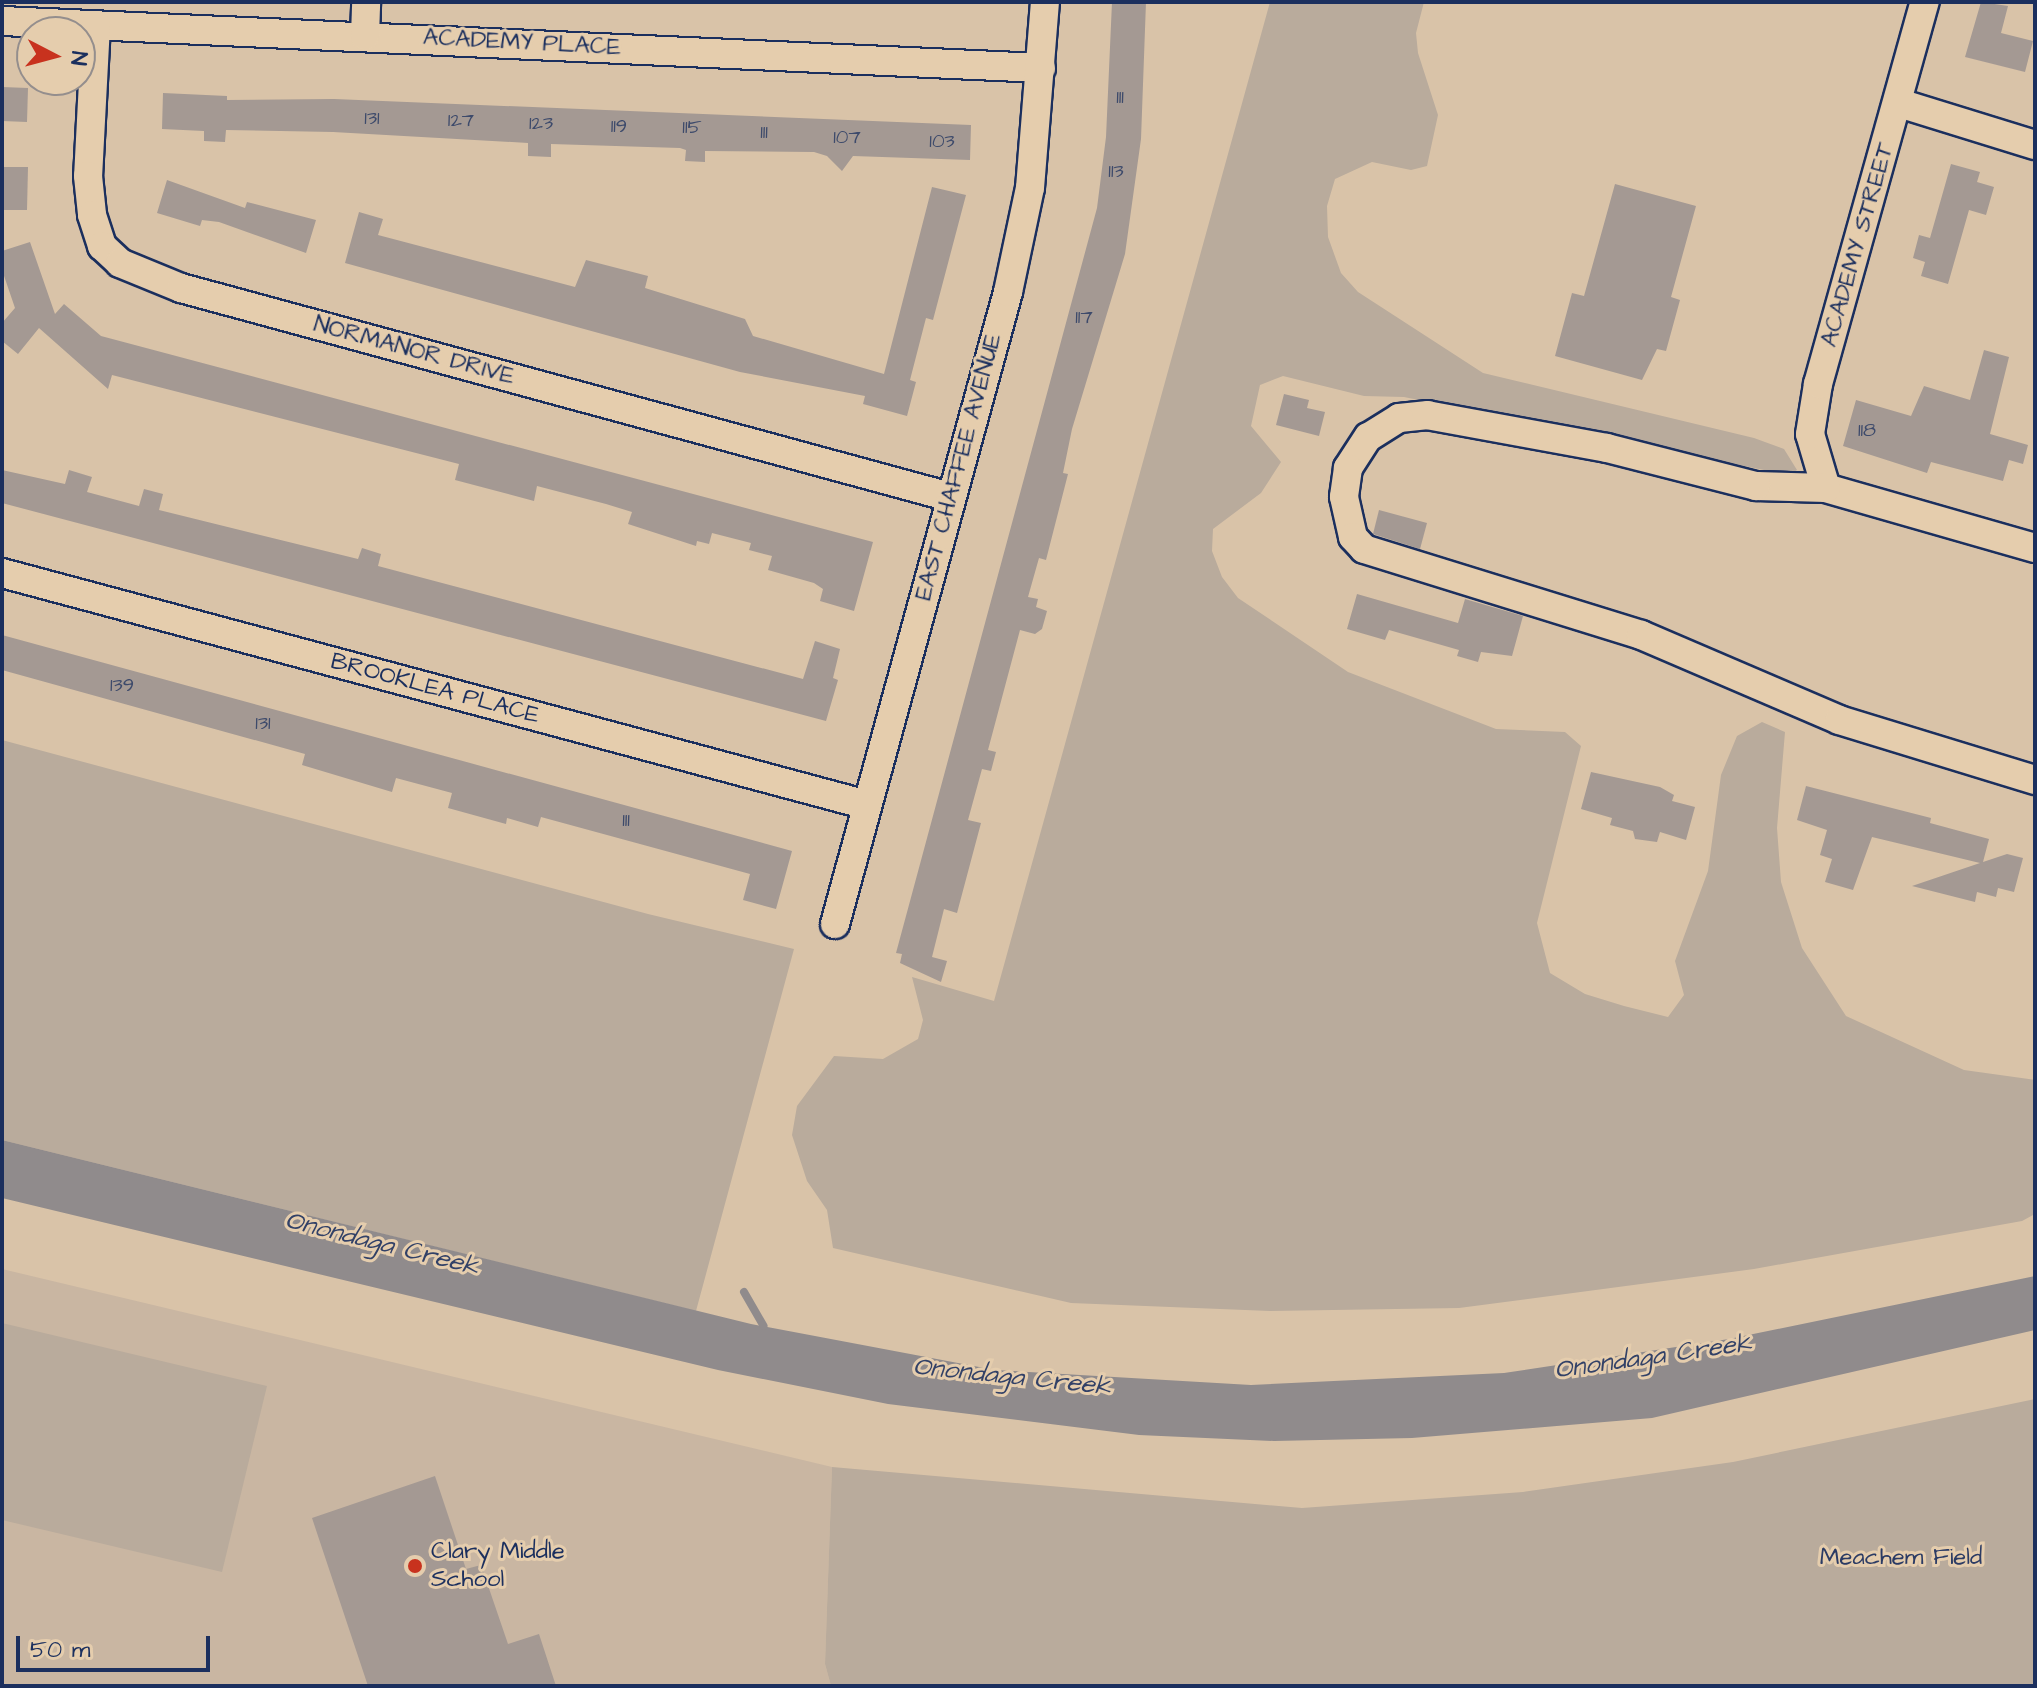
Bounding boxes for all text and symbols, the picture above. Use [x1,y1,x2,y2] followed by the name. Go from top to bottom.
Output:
[16,16,96,96] north arrow
[422,23,622,63] street label: ACADEMY PLACE
[62,50,95,67] text: N
[1116,85,1124,109] house number: 111
[364,106,380,130] house number: 131
[448,108,474,132] house number: 127
[529,111,553,135] house number: 123
[611,114,627,138] house number: 119
[682,115,702,139] house number: 115
[760,120,768,144] house number: 111
[833,125,861,149] house number: 107
[929,129,955,153] house number: 103
[1815,140,1901,350] street label: ACADEMY STREET
[1108,159,1124,183] house number: 113
[1075,305,1093,329] house number: 117
[310,310,518,392] street label: NORMANOR DRIVE
[909,330,1009,604] street label: EAST CHAFFEE AVENUE
[1858,418,1876,442] house number: 118
[327,647,543,731] street label: BROOKLEA PLACE
[110,673,134,697] house number: 139
[255,711,271,735] house number: 131
[622,808,630,832] house number: 111
[282,1205,482,1283] water label: Onondaga Creek
[1553,1328,1753,1386] water label: Onondaga Creek
[912,1351,1112,1403] water label: Onondaga Creek
[431,1538,565,1594] place label: Clary Middle School
[1820,1544,1982,1572] park label: Meachem Field
[406,1557,424,1575] marker: Clary Middle School
[20,1620,214,1670] scale bar
[30,1633,90,1667] text: 50 m

